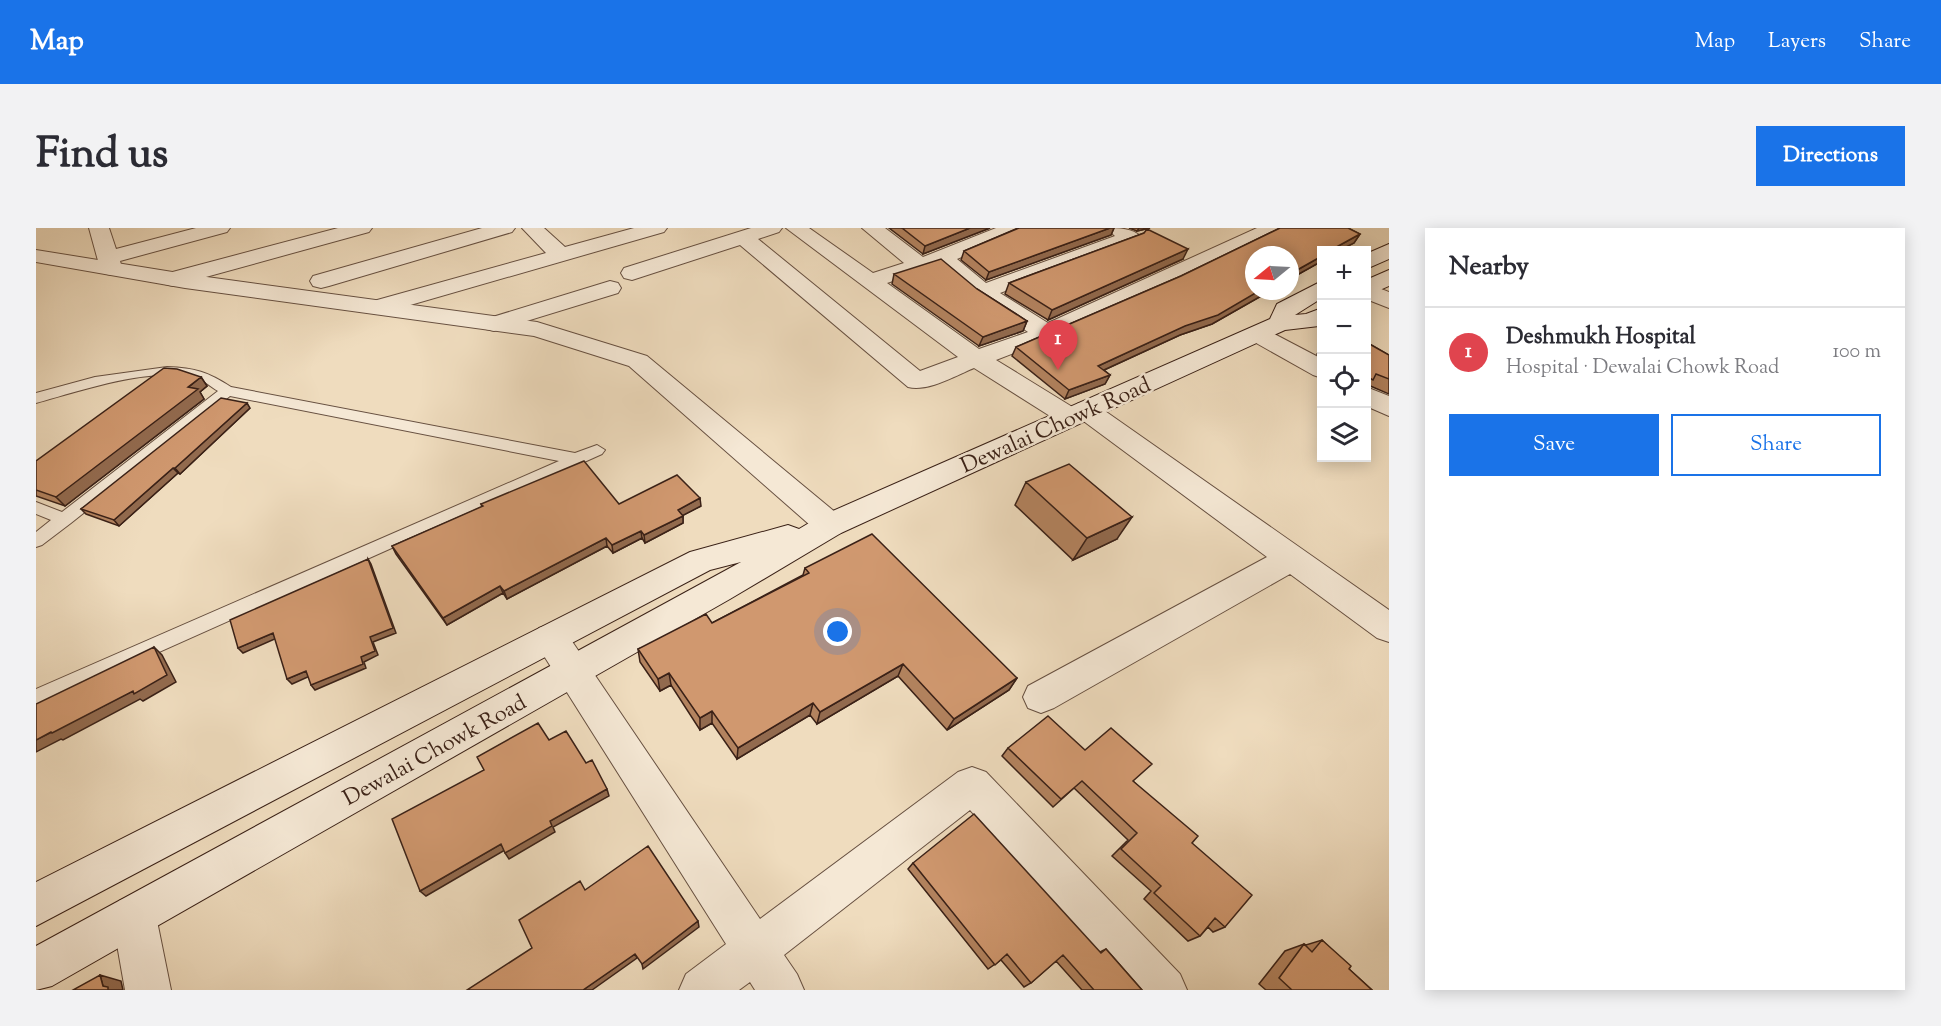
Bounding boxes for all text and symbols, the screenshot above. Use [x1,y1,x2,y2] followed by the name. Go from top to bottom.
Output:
[30,22,84,62] text: Map
[1695,27,1735,57] text: Map
[1768,27,1826,57] text: Layers
[1859,27,1911,57] text: Share
[36,126,168,186] text: Find us
[1756,126,1905,186] button: Directions
[1245,246,1299,300] north arrow
[1317,246,1371,462] map controls
[1317,246,1371,300] button: +
[1449,249,1529,286] text: Nearby
[1317,300,1371,354] button: −
[1038,320,1078,370] pin: 1
[1506,322,1696,354] text: Deshmukh Hospital
[1465,338,1472,367] text: 1
[1832,338,1881,367] text: 100 m
[1317,354,1371,408] button: locate
[1506,354,1779,383] text: Hospital · Dewalai Chowk Road
[956,370,1157,483] street label: Dewalai Chowk Road
[1317,408,1371,462] button: layers
[1449,414,1659,476] button: Save
[1671,414,1881,476] button: Share
[823,617,852,646] your location
[338,688,533,815] street label: Dewalai Chowk Road

